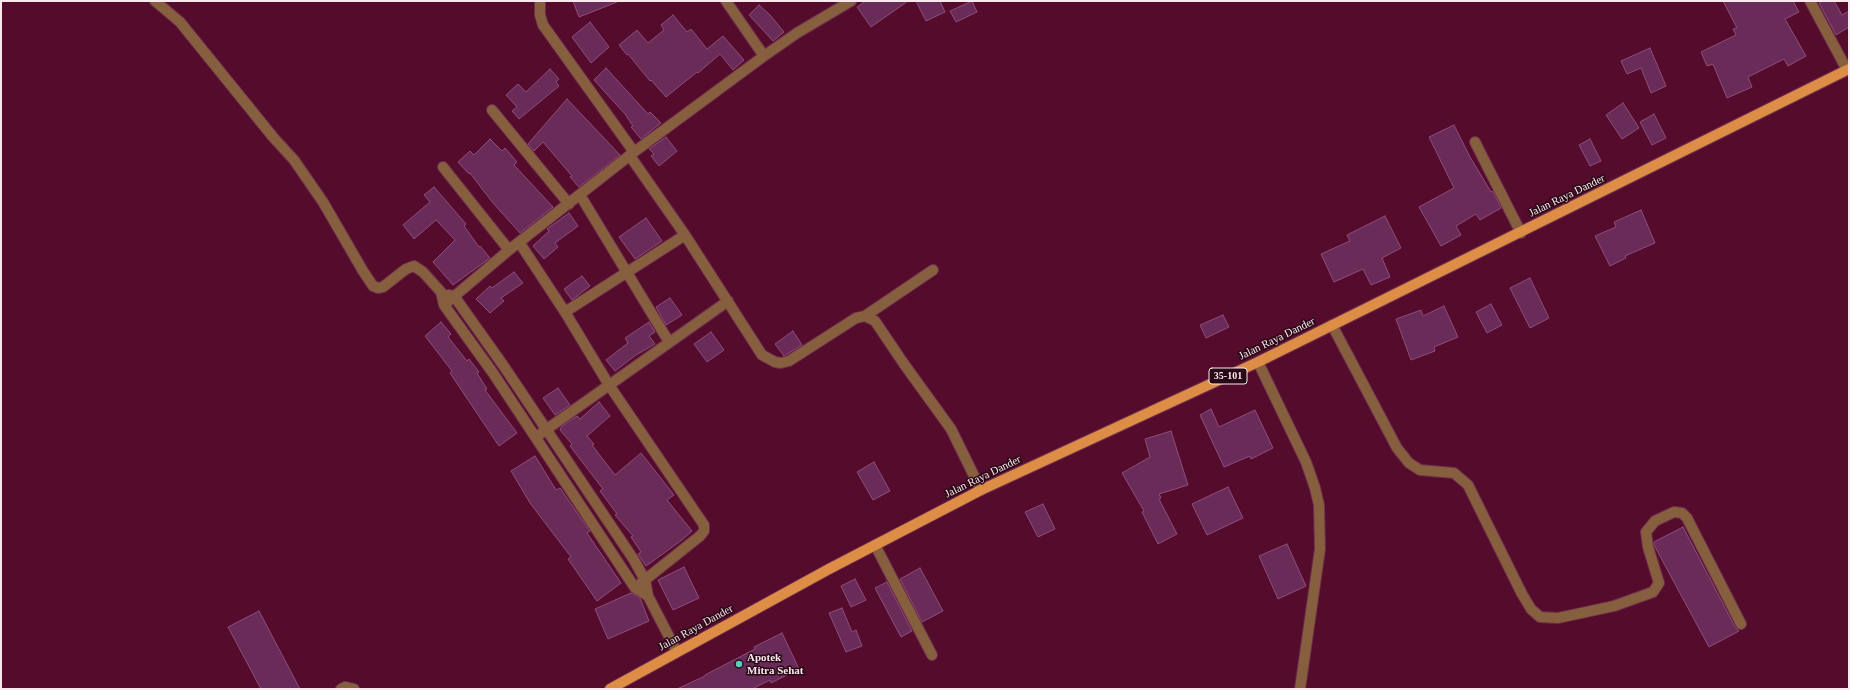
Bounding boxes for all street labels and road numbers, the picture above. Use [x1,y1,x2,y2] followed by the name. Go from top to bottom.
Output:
[1527,172,1607,220] street label: Jalan Raya Dander
[1237,315,1317,363] street label: Jalan Raya Dander
[1209,368,1247,384] road number: 35-101
[943,453,1023,501] street label: Jalan Raya Dander
[656,602,736,654] street label: Jalan Raya Dander

